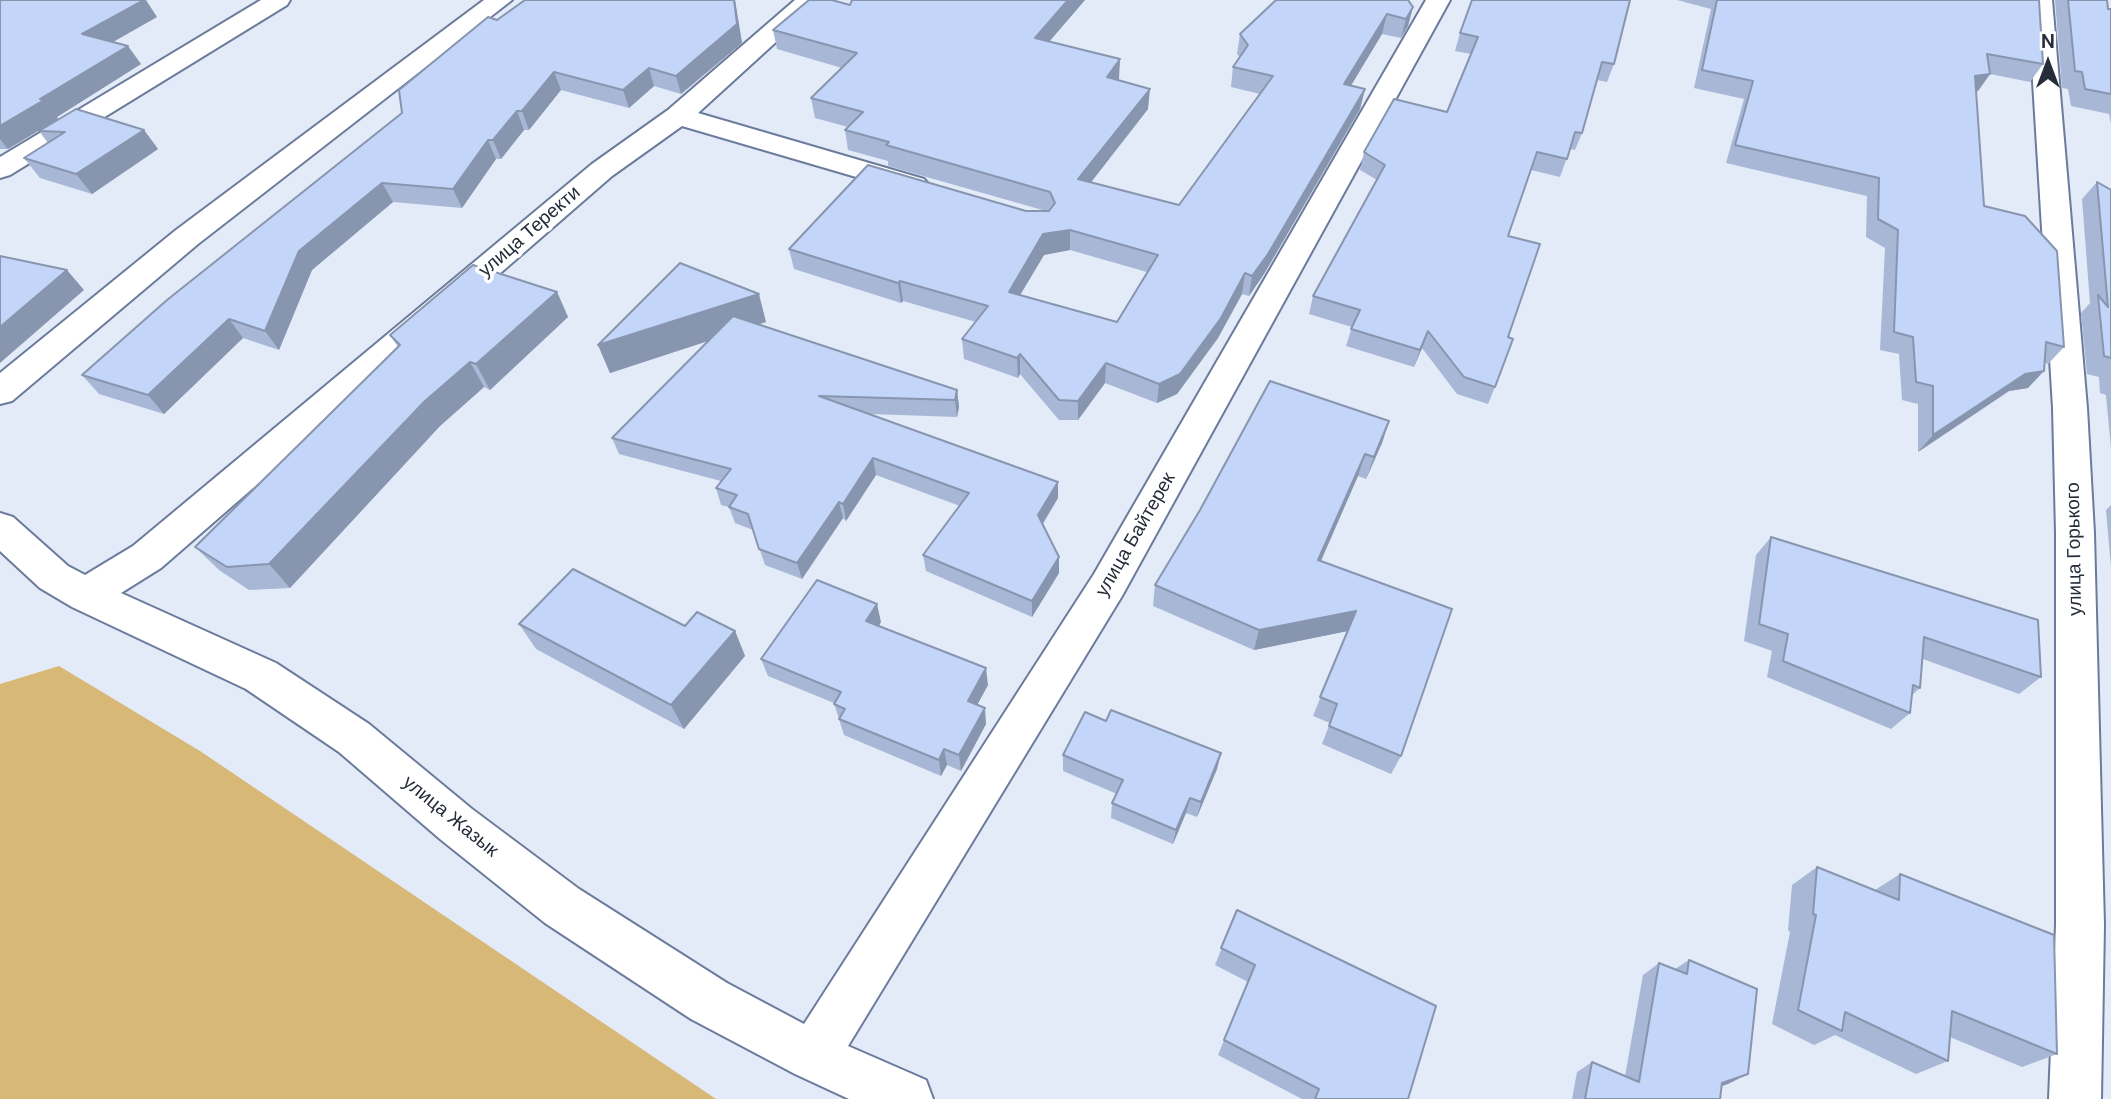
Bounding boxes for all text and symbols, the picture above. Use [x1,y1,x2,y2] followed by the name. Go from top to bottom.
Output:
[2013,28,2083,98] north arrow
[2041,29,2055,54] text: N
[474,182,586,282] street label: улица Теректи
[1091,469,1181,601] street label: улица Байтерек
[2062,482,2088,616] street label: улица Горького
[398,772,502,862] street label: улица Жазык

